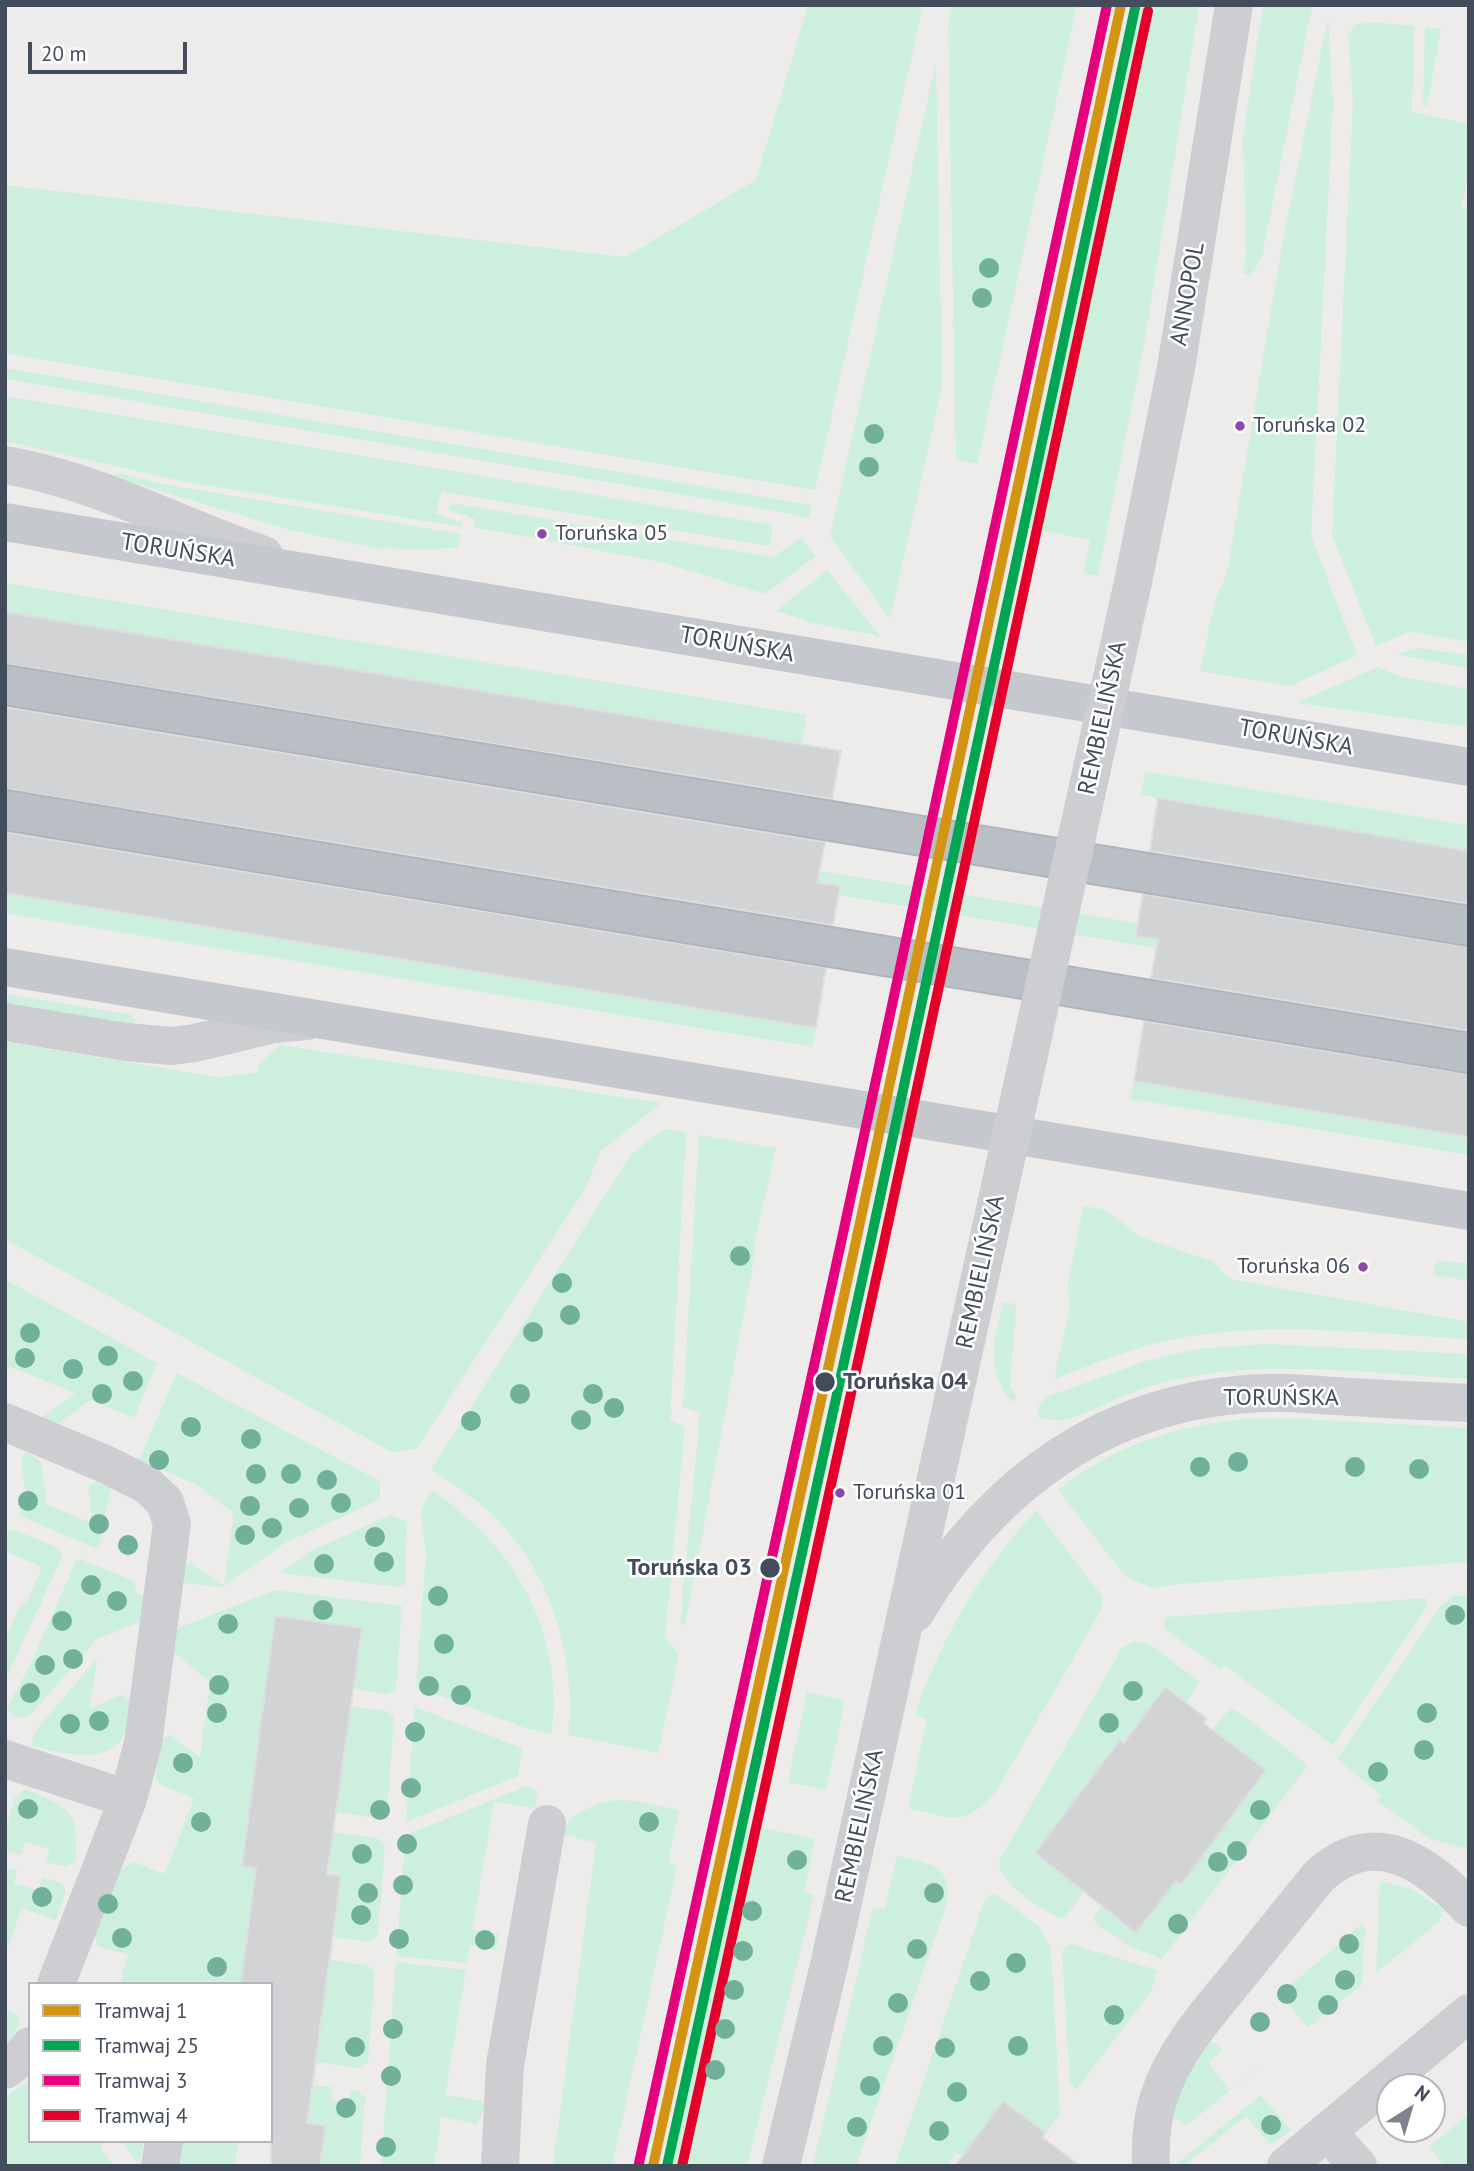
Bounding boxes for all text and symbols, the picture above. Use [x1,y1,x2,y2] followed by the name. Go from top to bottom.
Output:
[32,28,191,72] scale bar
[41,40,87,67] text: 20 m
[1165,240,1211,348] street label: ANNOPOL
[1253,413,1366,439] place label: Toruńska 02
[1233,419,1247,433] marker: Toruńska 02
[555,521,668,547] place label: Toruńska 05
[535,527,549,541] marker: Toruńska 05
[119,528,237,574] street label: TORUŃSKA
[678,621,796,669] street label: TORUŃSKA
[1073,639,1133,797] street label: REMBIELIŃSKA
[1237,714,1355,762] street label: TORUŃSKA
[951,1193,1011,1351] street label: REMBIELIŃSKA
[1237,1254,1350,1280] place label: Toruńska 06
[1356,1260,1370,1274] marker: Toruńska 06
[843,1368,968,1396] place label: Toruńska 04
[813,1370,837,1394] marker: Toruńska 04
[1223,1384,1339,1412] street label: TORUŃSKA
[853,1480,966,1506] place label: Toruńska 01
[833,1486,847,1500] marker: Toruńska 01
[627,1554,752,1582] place label: Toruńska 03
[758,1556,782,1580] marker: Toruńska 03
[830,1747,890,1905] street label: REMBIELIŃSKA
[28,1982,273,2143] legend
[95,1997,188,2024] text: Tramwaj 1
[95,2032,199,2059] text: Tramwaj 25
[95,2067,188,2094] text: Tramwaj 3
[1376,2073,1446,2143] north arrow
[1410,2079,1435,2106] text: N
[95,2102,188,2129] text: Tramwaj 4

